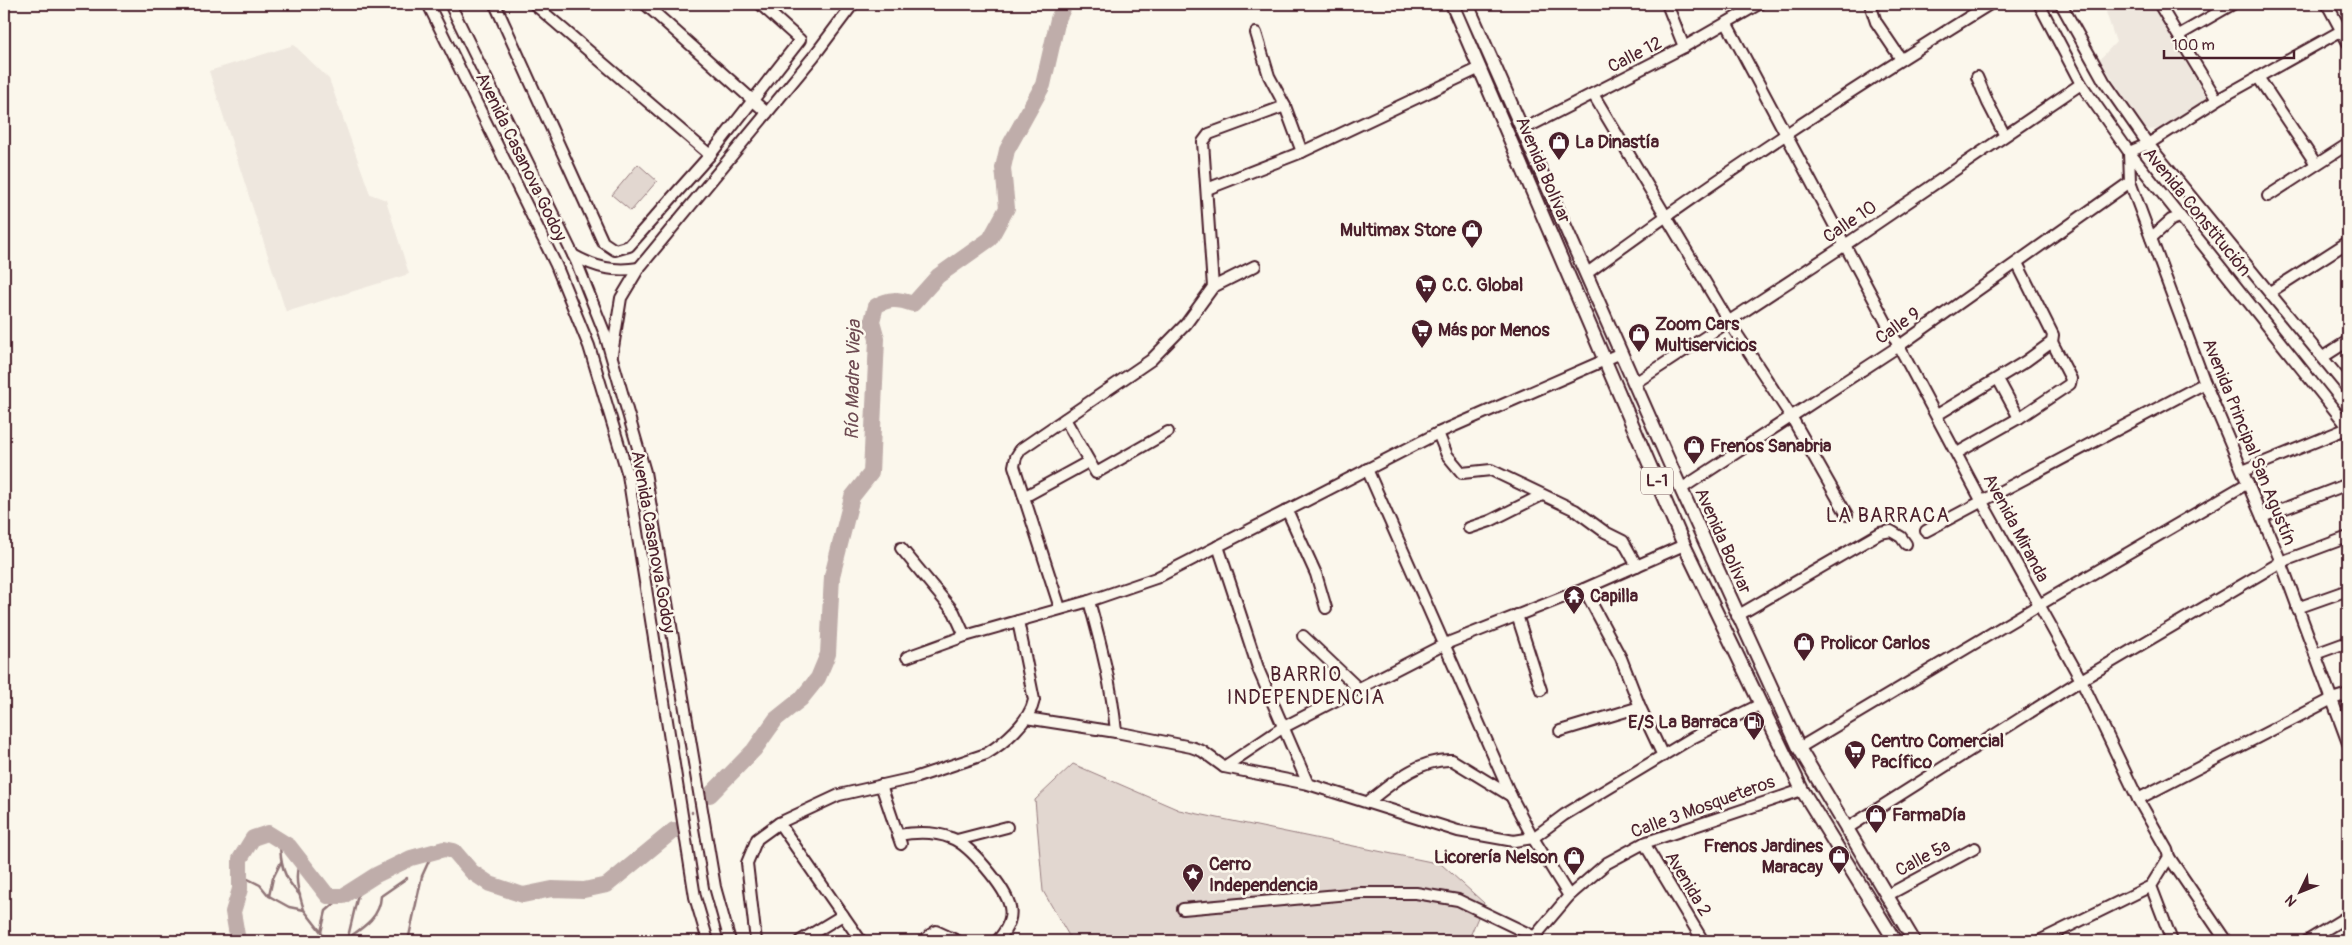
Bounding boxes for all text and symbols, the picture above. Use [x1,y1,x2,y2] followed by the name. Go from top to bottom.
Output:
[2164,28,2294,60] scale bar
[1604,32,1666,78] street label: Calle 12
[2172,36,2215,55] text: 100 m
[470,69,572,245] street label: Avenida Casanova Godoy
[1510,113,1576,227] street label: Avenida Bolívar
[1547,130,1571,161] shop icon: La Dinastía
[1575,131,1660,154] place label: La Dinastía
[2138,143,2256,281] street label: Avenida Constitución
[1819,196,1881,248] street label: Calle 10
[1460,218,1484,249] shop icon: Multimax Store
[1340,219,1457,242] place label: Multimax Store
[1414,273,1438,304] supermarket icon: C.C. Global
[1442,274,1523,297] place label: C.C. Global
[1871,302,1925,350] street label: Calle 9
[1655,313,1757,357] place label: Zoom Cars Multiservicios
[1410,318,1434,349] supermarket icon: Más por Menos
[840,319,866,440] water label: Río Madre Vieja
[1438,319,1550,342] place label: Más por Menos
[1627,322,1651,353] shop icon: Zoom Cars Multiservicios
[2197,335,2301,549] street label: Avenida Principal San Agustín
[1682,434,1706,465] shop icon: Frenos Sanabria
[1710,435,1832,458] place label: Frenos Sanabria
[626,449,680,635] street label: Avenida Casanova Godoy
[1641,468,1673,494] road number: L-1
[1978,470,2054,586] street label: Avenida Miranda
[1689,484,1757,598] street label: Avenida Bolívar
[1826,503,1950,528] district label: LA BARRACA
[1562,584,1586,615] temple icon: Capilla
[1590,585,1639,608] place label: Capilla
[1792,631,1816,662] shop icon: Prolicor Carlos
[1820,632,1931,655] place label: Prolicor Carlos
[1227,662,1385,710] district label: BARRIO INDEPENDENCIA
[1742,710,1766,741] fuel station icon: E/S La Barraca
[1628,711,1739,734] place label: E/S La Barraca
[1871,730,2004,774] place label: Centro Comercial Pacífico
[1843,739,1867,770] supermarket icon: Centro Comercial Pacífico
[1628,770,1778,844] street label: Calle 3 Mosqueteros
[1864,803,1888,834] shop icon: FarmaDía
[1892,804,1966,827] place label: FarmaDía
[1892,834,1954,882] street label: Calle 5a
[1703,835,1824,879] place label: Frenos Jardines Maracay
[1827,844,1851,875] shop icon: Frenos Jardines Maracay
[1562,845,1586,876] shop icon: Licorería Nelson
[1434,846,1558,869] place label: Licorería Nelson
[1660,847,1716,921] street label: Avenida 2
[1209,853,1318,897] place label: Cerro Independencia
[1181,862,1205,893] place icon: Cerro Independencia
[2274,868,2324,918] north arrow
[2281,891,2300,910] text: N

